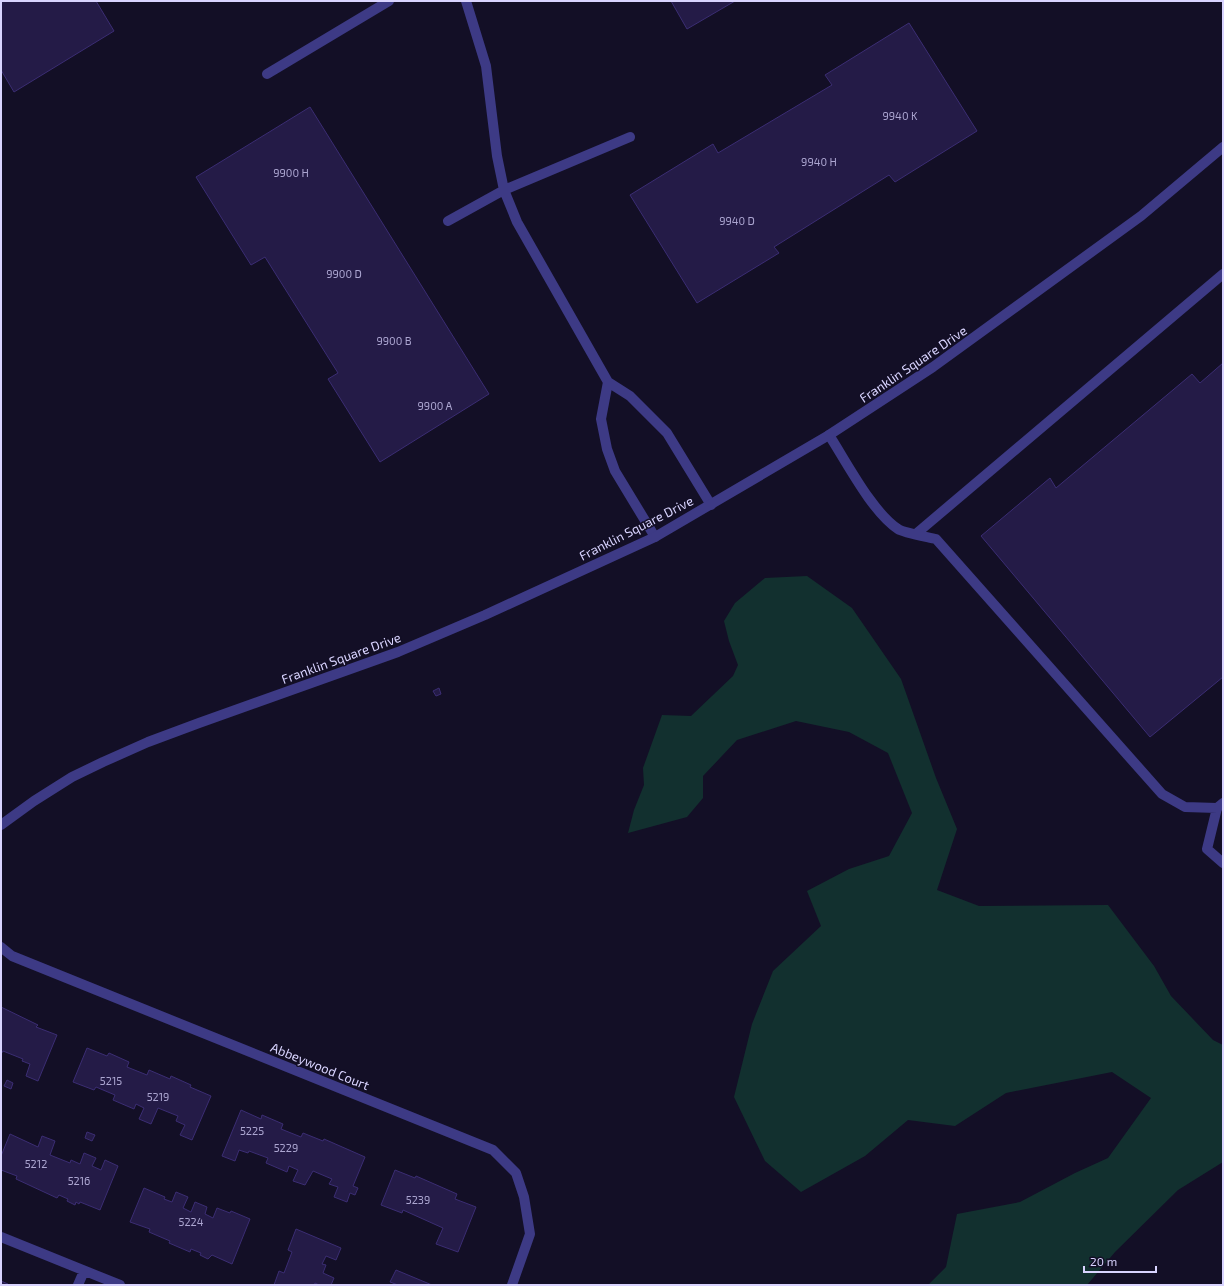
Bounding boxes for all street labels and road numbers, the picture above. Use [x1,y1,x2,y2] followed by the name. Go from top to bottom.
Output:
[856,322,970,406] street label: Franklin Square Drive
[576,492,696,564] street label: Franklin Square Drive
[279,629,403,687] street label: Franklin Square Drive
[268,1039,372,1093] street label: Abbeywood Court

